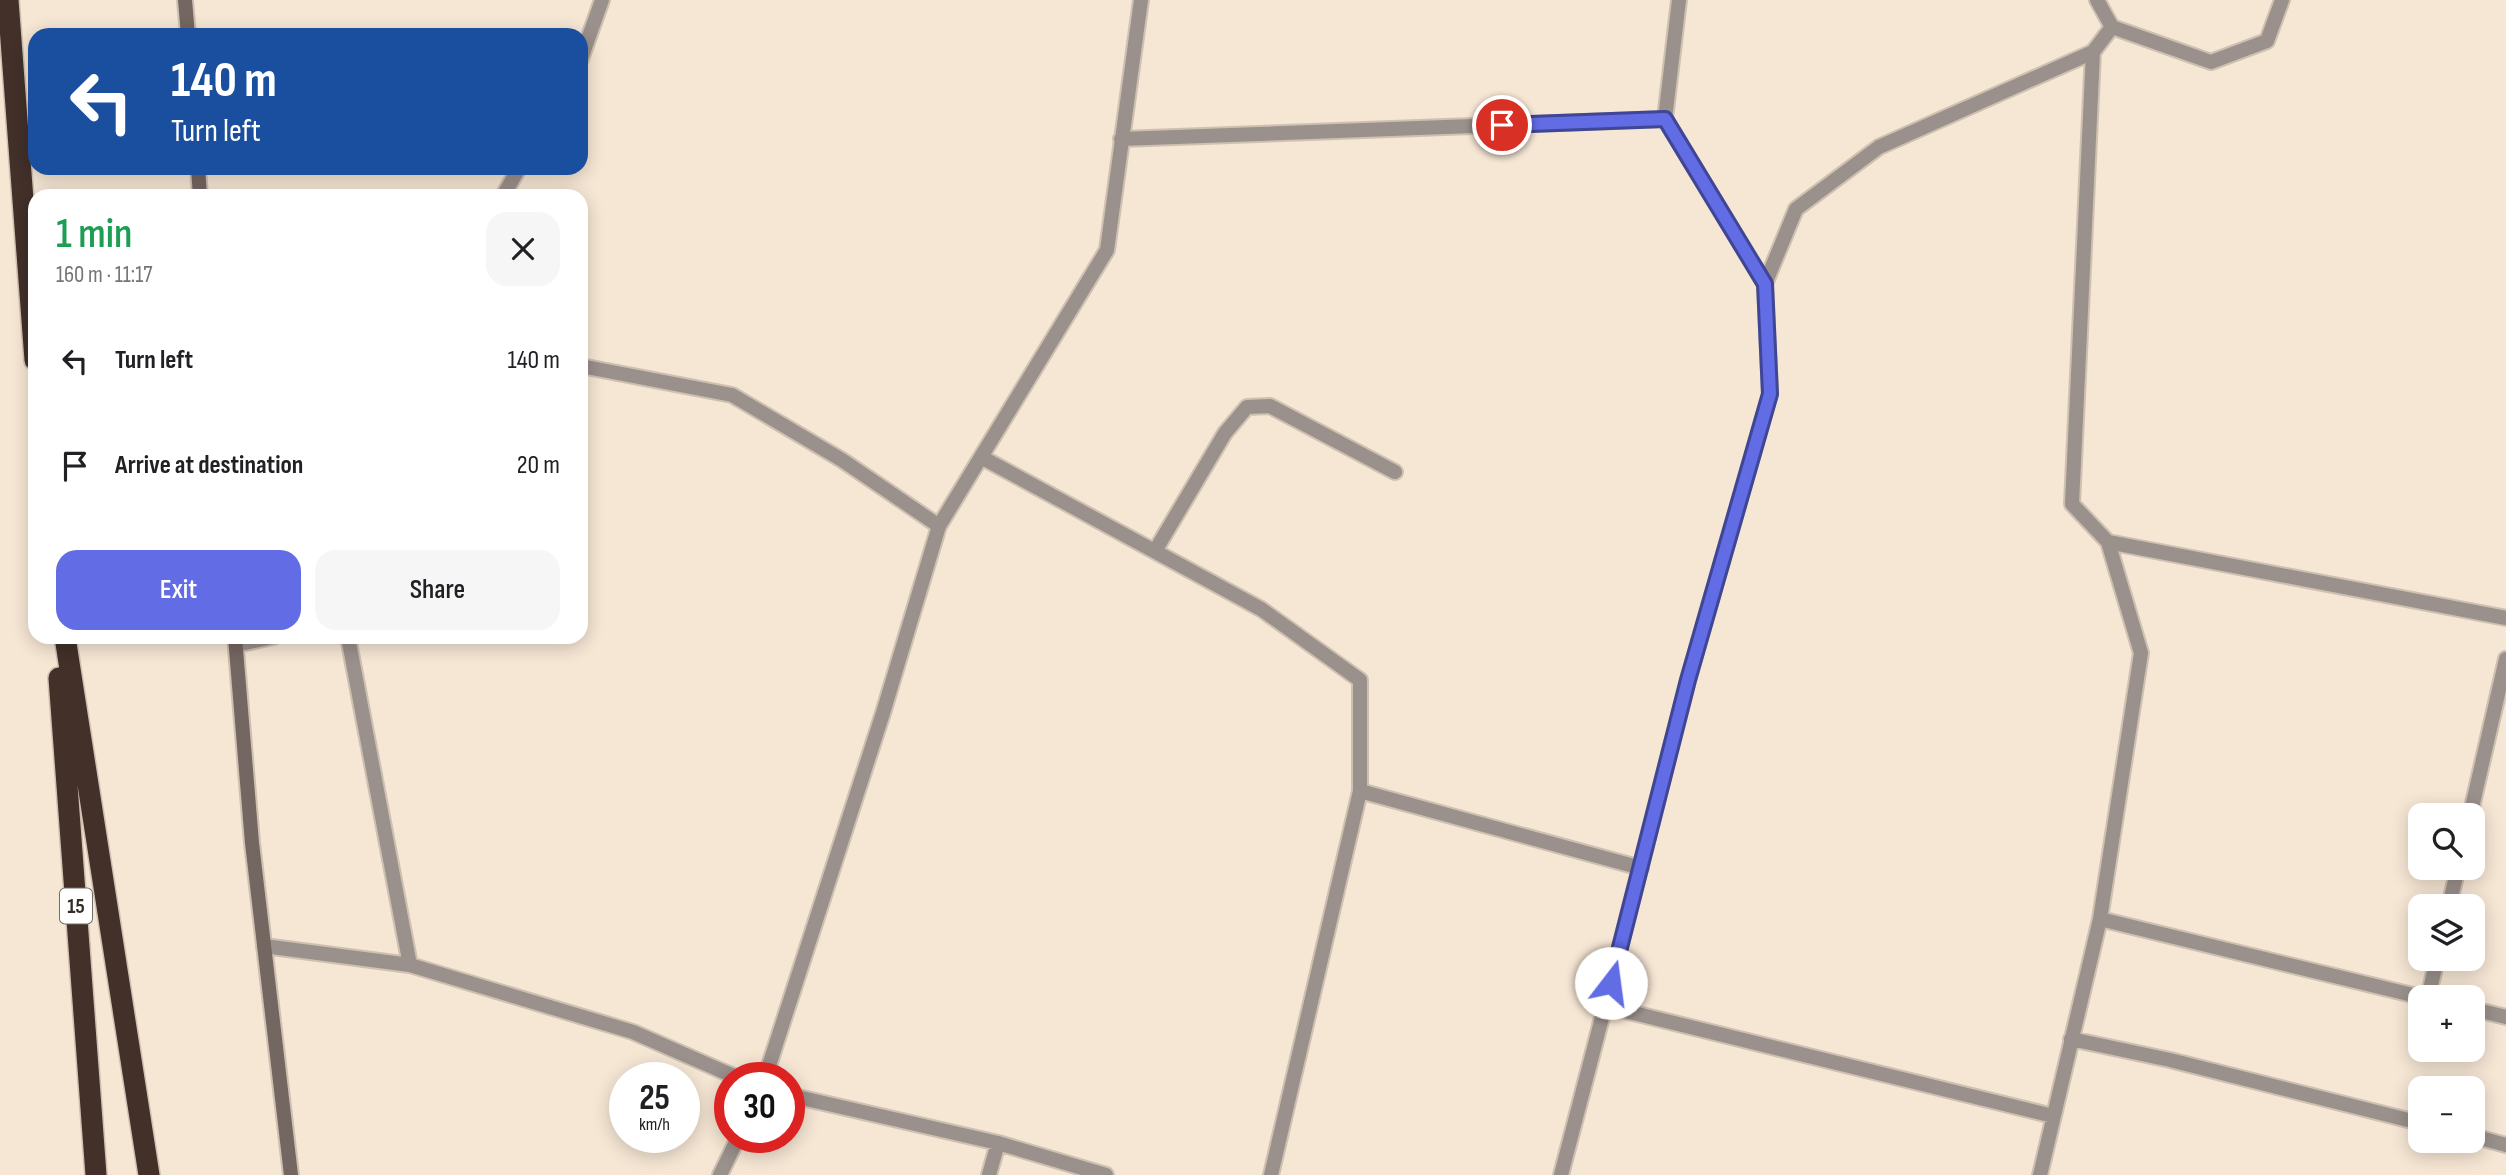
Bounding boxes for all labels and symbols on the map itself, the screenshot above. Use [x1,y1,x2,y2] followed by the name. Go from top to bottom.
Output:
[1472,95,1532,155] pin
[60,888,92,923] road number: 15
[1574,946,1648,1020] position arrow
[714,1062,805,1153] speed limit sign: 30

